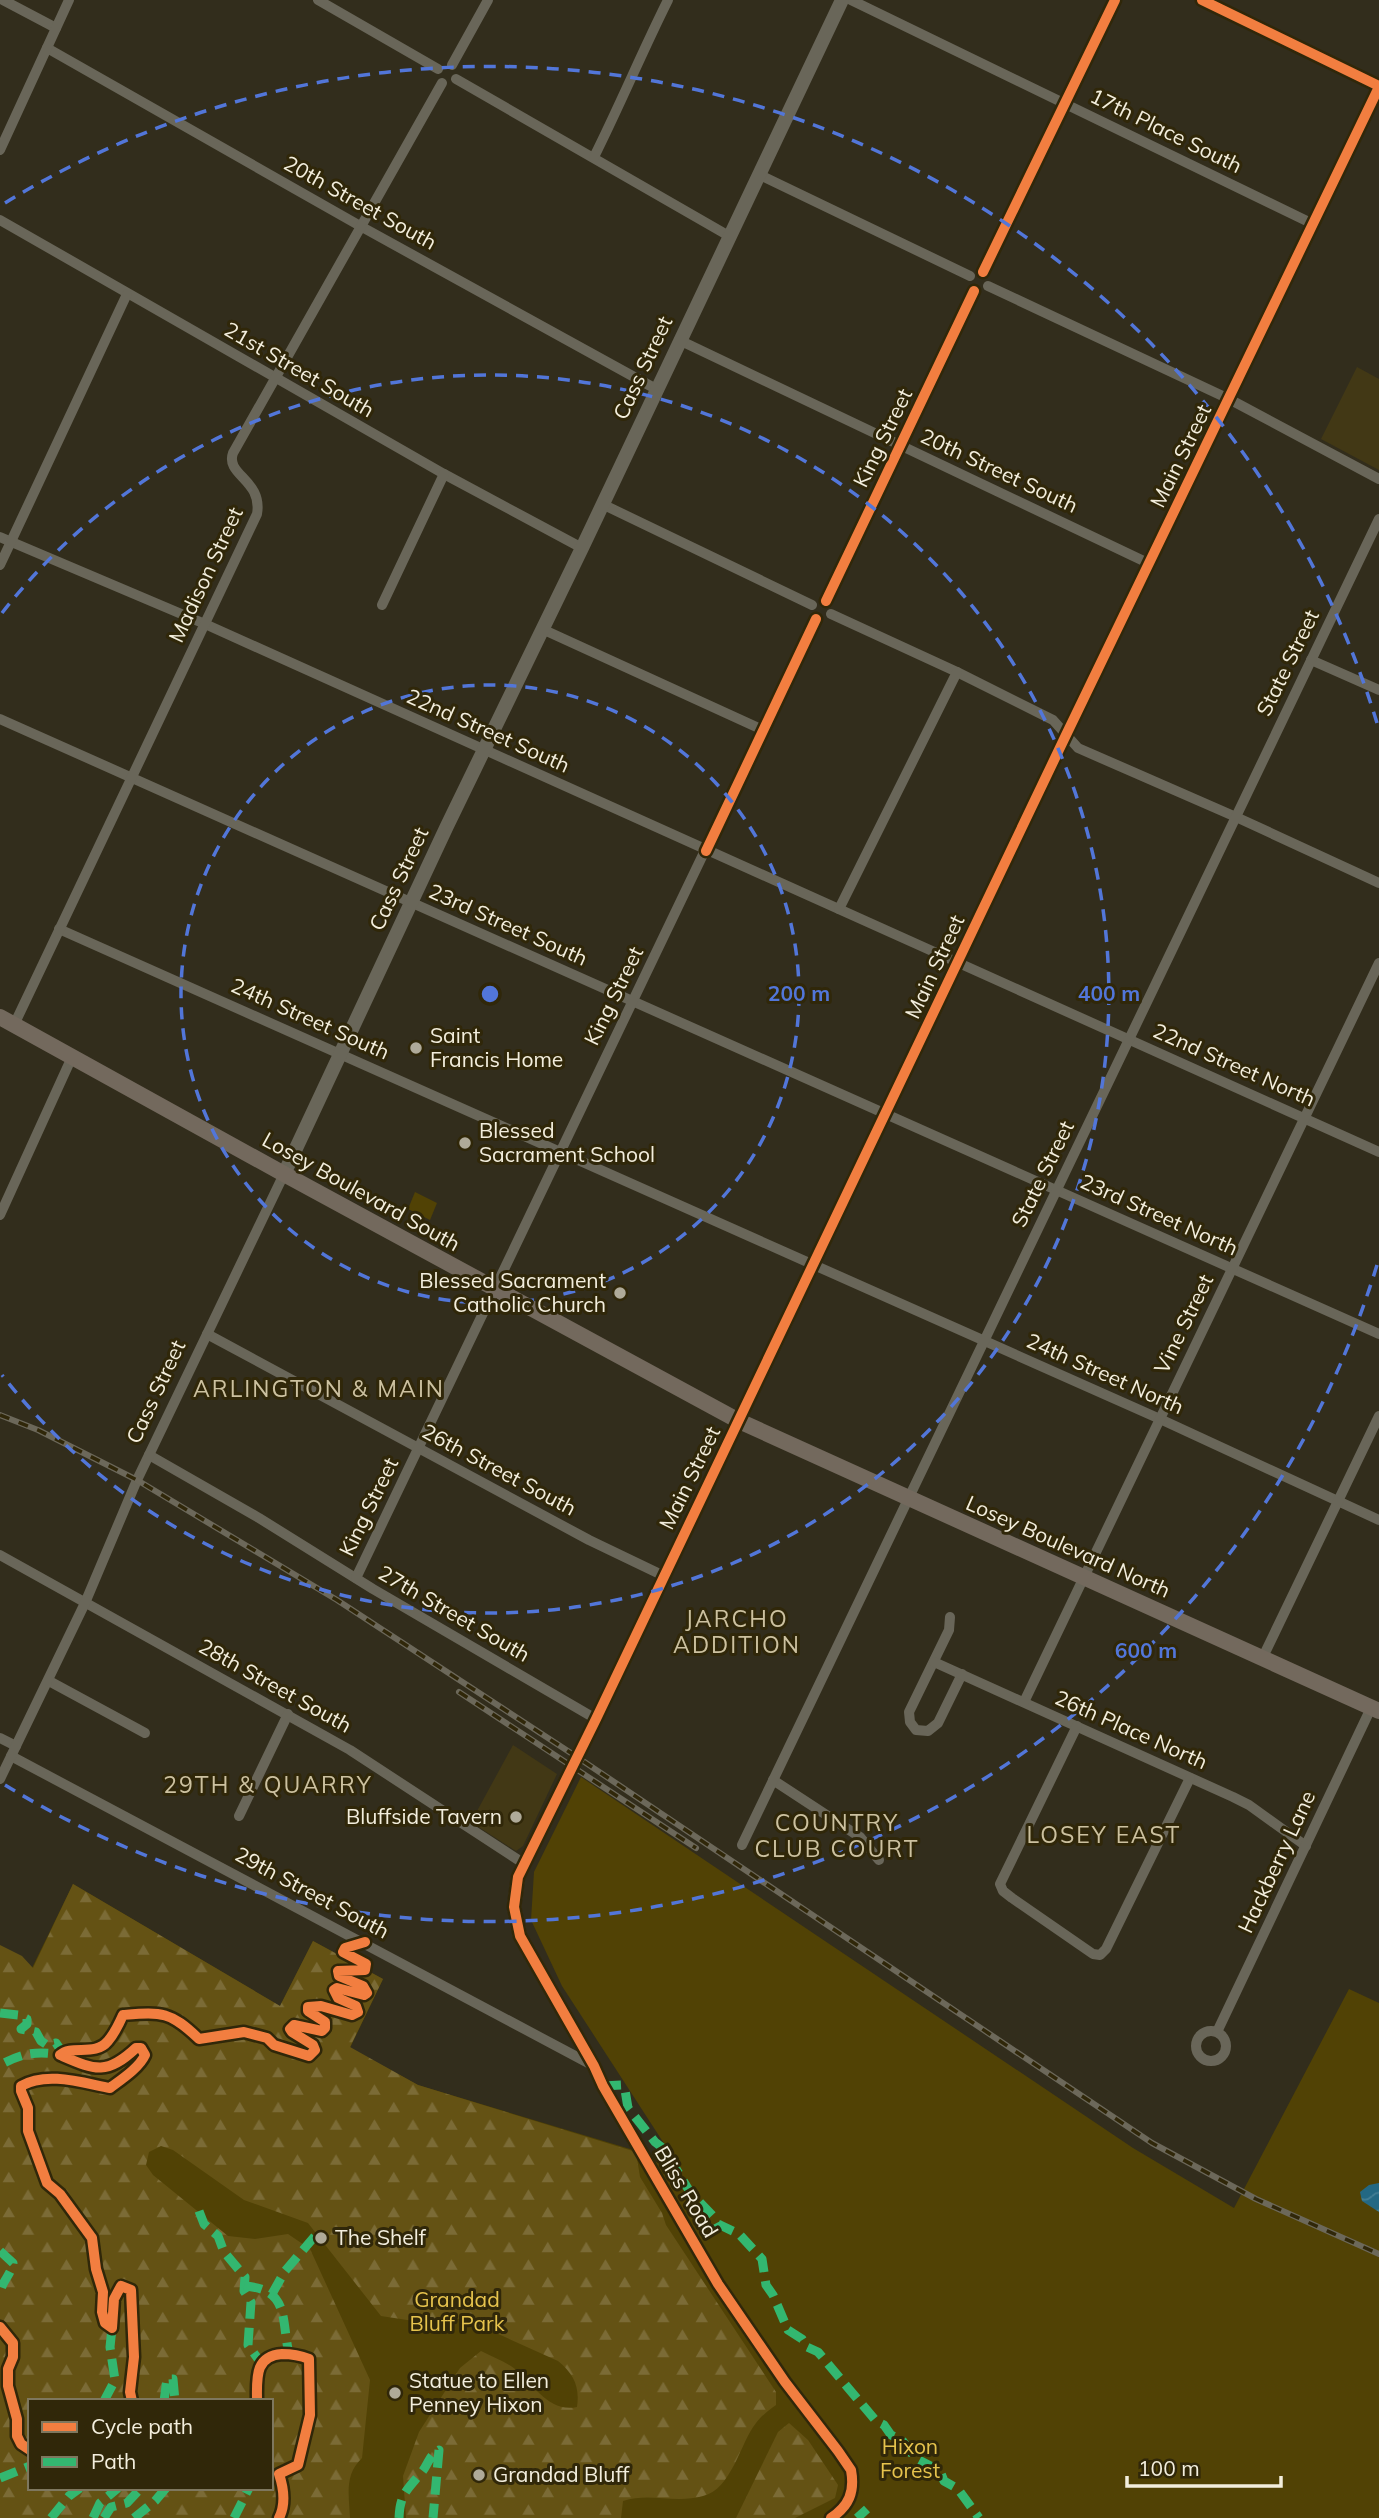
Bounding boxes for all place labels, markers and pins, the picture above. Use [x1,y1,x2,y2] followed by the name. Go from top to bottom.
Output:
[478,982,502,1006] centre of rings
[430,1022,563,1072] place label: Saint Francis Home
[408,1040,424,1056] marker: Saint Francis Home
[479,1117,655,1167] place label: Blessed Sacrament School
[457,1135,473,1151] marker: Blessed Sacrament School
[419,1267,606,1317] place label: Blessed Sacrament Catholic Church
[612,1285,628,1301] marker: Blessed Sacrament Catholic Church
[346,1803,502,1829] place label: Bluffside Tavern
[508,1809,524,1825] marker: Bluffside Tavern
[335,2224,427,2250] place label: The Shelf
[313,2230,329,2246] marker: The Shelf
[409,2367,549,2417] place label: Statue to Ellen Penney Hixon
[387,2385,403,2401] marker: Statue to Ellen Penney Hixon
[493,2461,630,2487] place label: Grandad Bluff
[471,2467,487,2483] marker: Grandad Bluff

